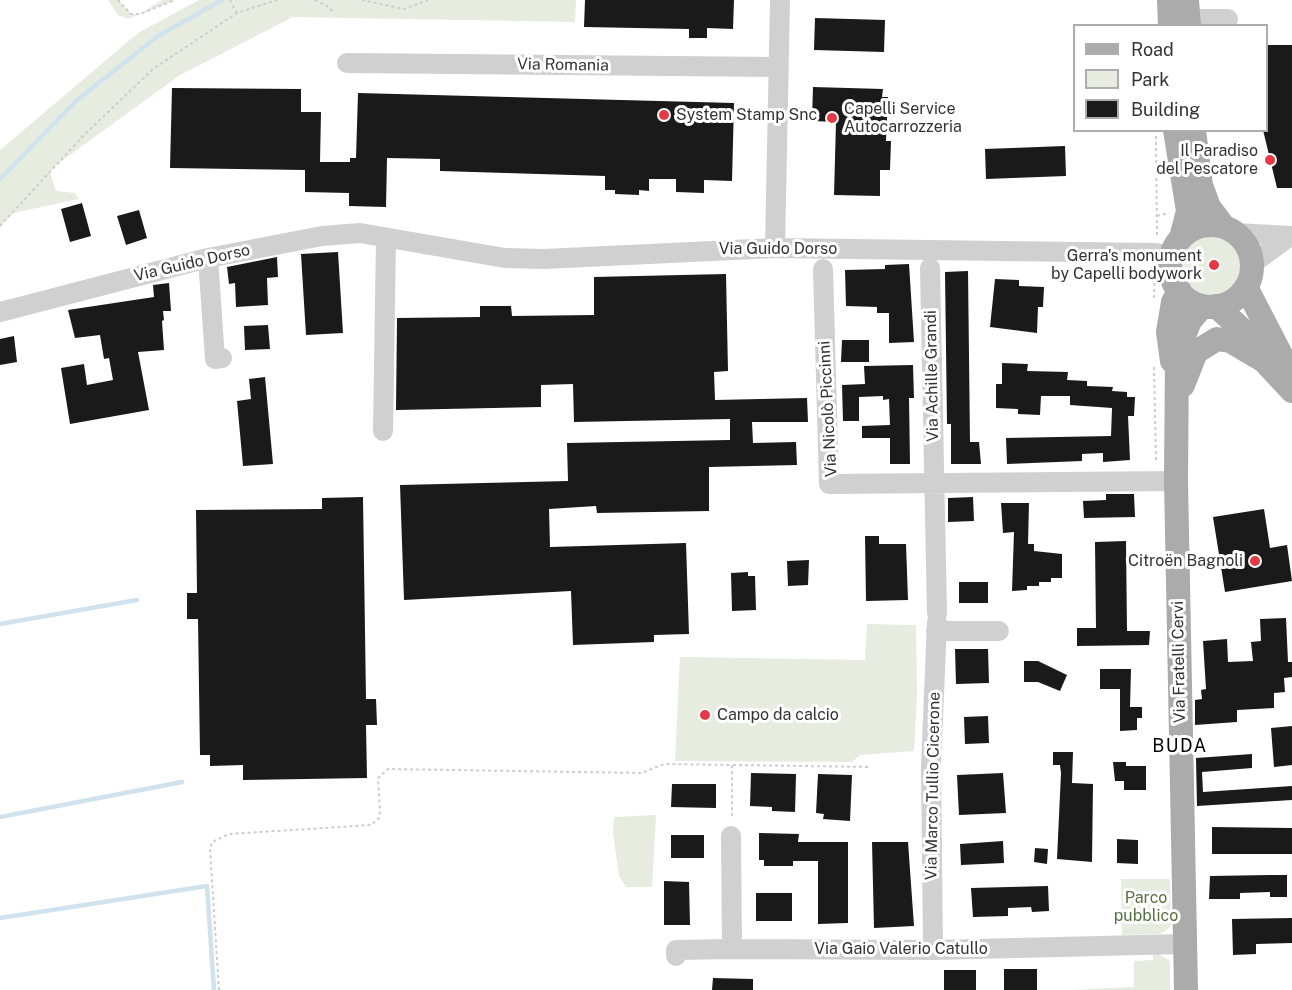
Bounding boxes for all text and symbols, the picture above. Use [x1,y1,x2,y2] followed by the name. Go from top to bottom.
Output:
[1073,24,1268,132] legend
[1131,39,1174,60] text: Road
[517,55,609,75] street label: Via Romania
[1131,69,1169,90] text: Park
[844,99,962,137] place label: Capelli Service Autocarrozzeria
[1131,99,1200,120] text: Building
[676,105,817,125] place label: System Stamp Snc
[657,108,671,122] marker: System Stamp Snc
[825,111,839,125] marker: Capelli Service Autocarrozzeria
[1156,141,1258,179] place label: Il Paradiso del Pescatore
[1263,153,1277,167] marker: Il Paradiso del Pescatore
[719,239,837,259] street label: Via Guido Dorso
[132,240,252,286] street label: Via Guido Dorso
[1051,246,1202,284] place label: Gerra's monument by Capelli bodywork
[1207,258,1221,272] marker: Gerra's monument by Capelli bodywork
[921,310,943,442] street label: Via Achille Grandi
[815,340,841,478] street label: Via Nicolò Piccinni
[1128,551,1243,571] place label: Citroën Bagnoli
[1248,554,1262,568] marker: Citroën Bagnoli
[1168,601,1190,723] street label: Via Fratelli Cervi
[922,692,944,880] street label: Via Marco Tullio Cicerone
[717,705,839,725] place label: Campo da calcio
[698,708,712,722] marker: Campo da calcio
[1152,735,1208,757] district label: BUDA
[1114,888,1178,926] park label: Parco pubblico
[814,939,988,959] street label: Via Gaio Valerio Catullo

